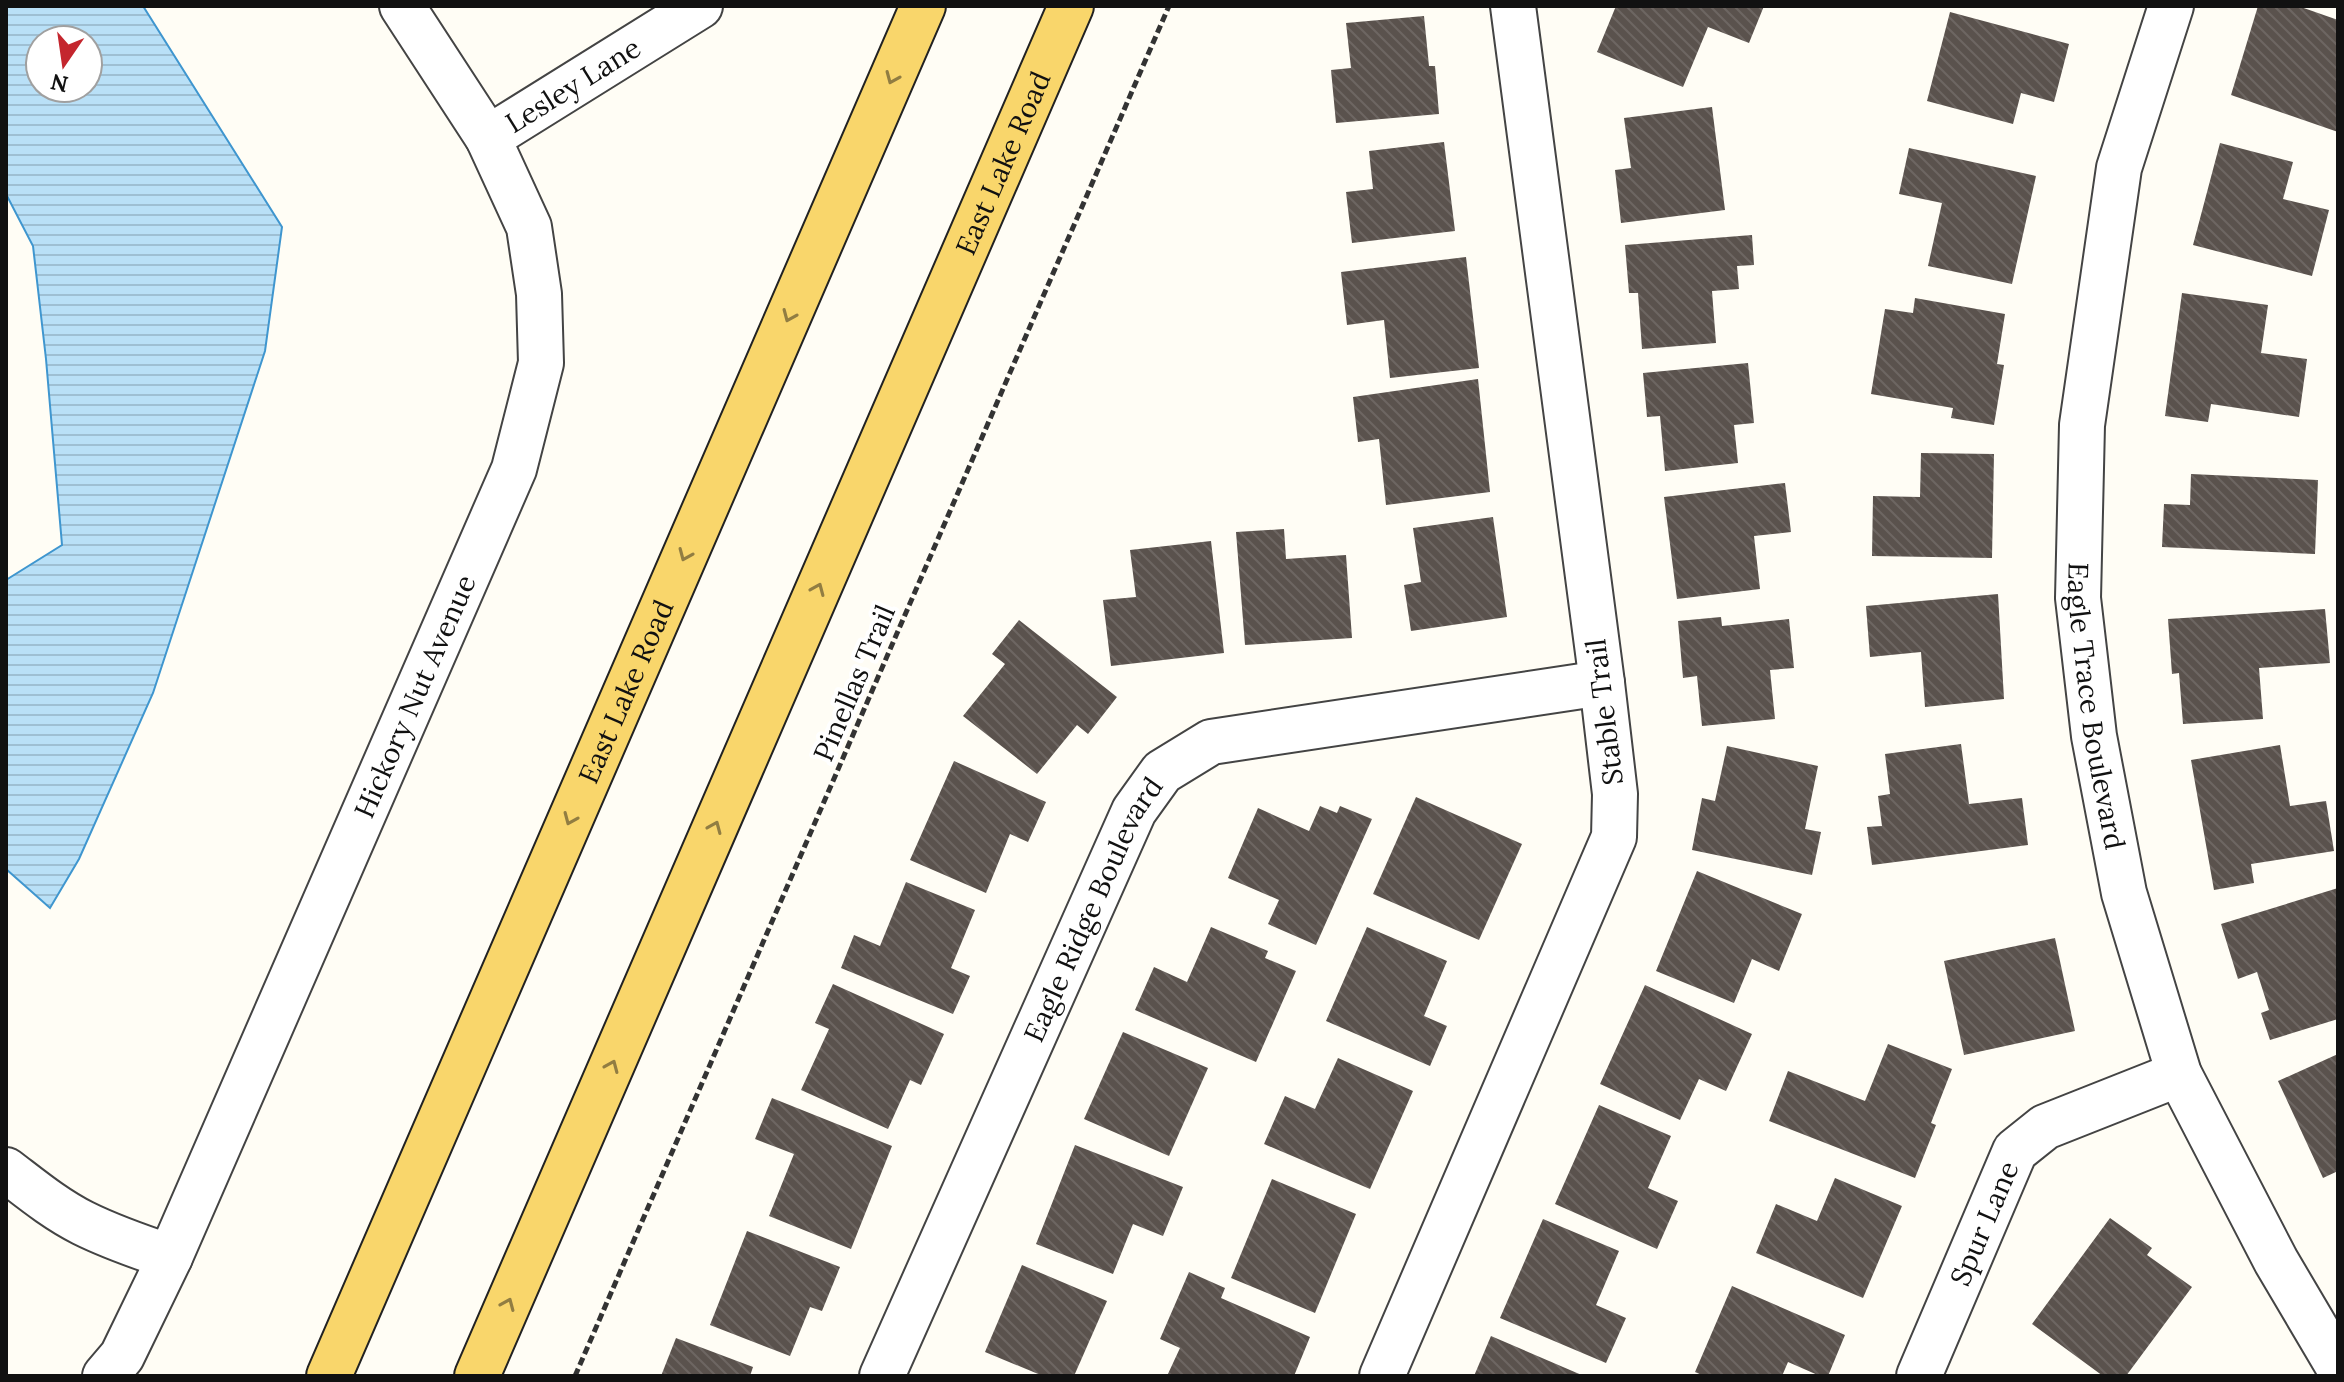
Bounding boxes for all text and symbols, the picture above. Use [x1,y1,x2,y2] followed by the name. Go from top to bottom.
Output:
[24,24,104,104] north arrow
[499,30,647,141] street label: Lesley Lane
[947,66,1059,261] street label: East Lake Road
[48,68,71,99] text: N
[886,69,902,84] one-way arrow
[782,308,798,322] one-way arrow
[679,546,695,561] one-way arrow
[2060,562,2133,852] street label: Eagle Trace Boulevard
[346,569,484,824] street label: Hickory Nut Avenue
[809,582,825,597] one-way arrow
[570,594,681,789] street label: East Lake Road
[805,599,903,767] street label: Pinellas Trail
[1577,637,1631,787] street label: Stable Trail
[1015,770,1171,1048] street label: Eagle Ridge Boulevard
[564,811,580,825] one-way arrow
[705,821,721,835] one-way arrow
[602,1060,618,1074] one-way arrow
[1942,1155,2027,1291] street label: Spur Lane
[499,1298,515,1313] one-way arrow

